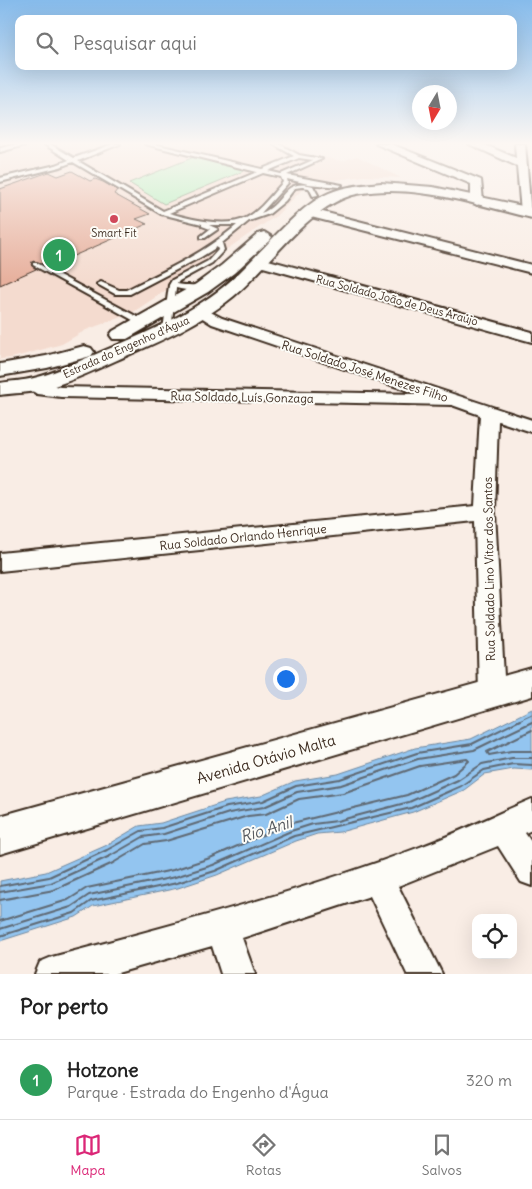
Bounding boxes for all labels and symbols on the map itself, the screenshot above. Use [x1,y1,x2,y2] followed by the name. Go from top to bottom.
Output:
[412,85,457,130] north arrow
[108,213,120,225] marker: Smart Fit
[91,226,137,240] place label: Smart Fit
[43,236,75,274] pin: 1
[314,272,480,328] street label: Rua Soldado João de Deus Araújo
[60,312,191,381] street label: Estrada do Engenho d'Água
[280,337,450,405] street label: Rua Soldado José Menezes Filho
[170,388,314,406] street label: Rua Soldado Luís Gonzaga
[480,477,498,661] street label: Rua Soldado Lino Vitor dos Santos
[159,521,327,553] street label: Rua Soldado Orlando Henrique
[273,666,299,692] your location
[194,730,338,788] street label: Avenida Otávio Malta
[238,811,297,846] water label: Rio Anil

